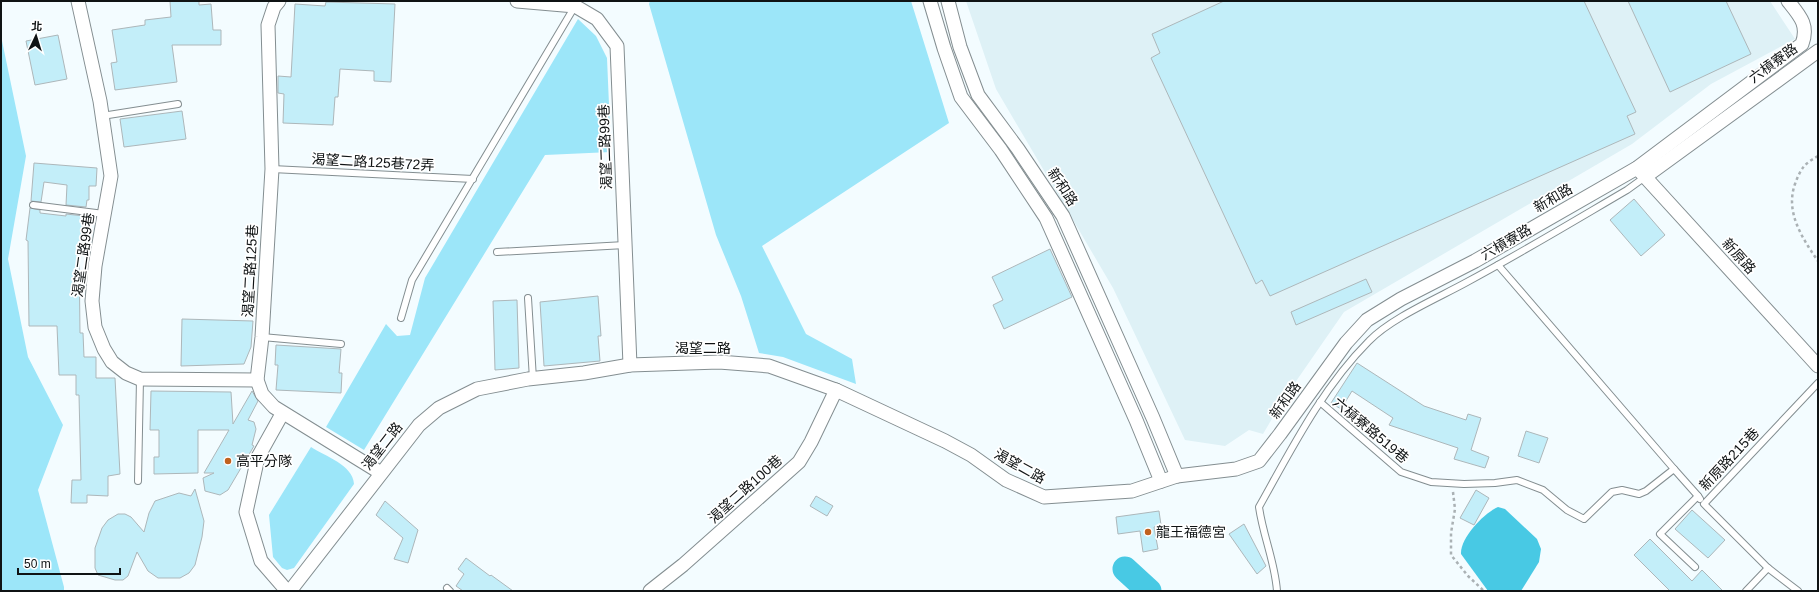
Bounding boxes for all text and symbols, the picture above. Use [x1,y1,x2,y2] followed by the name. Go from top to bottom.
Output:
[16,16,56,56] north arrow
[31,20,43,32] text: 北
[1746,40,1800,86] street label: 六槓寮路
[596,104,614,190] street label: 渴望二路99巷
[311,151,435,173] street label: 渴望二路125巷72弄
[1045,165,1081,209] street label: 新和路
[1531,181,1575,215] street label: 新和路
[69,212,97,298] street label: 渴望二路99巷
[1478,221,1534,263] street label: 六槓寮路
[240,224,260,318] street label: 渴望二路125巷
[1719,235,1759,277] street label: 新原路
[675,340,731,356] street label: 渴望二路
[1266,378,1304,422] street label: 新和路
[1330,394,1412,466] street label: 六槓寮路519巷
[358,419,406,473] street label: 渴望二路
[1696,425,1762,493] street label: 新原路215巷
[992,445,1048,487] street label: 渴望二路
[705,452,785,526] street label: 渴望二路100巷
[236,453,292,469] place label: 高平分隊
[223,456,233,466] marker: 高平分隊
[1156,524,1226,540] place label: 龍王福德宮
[1143,527,1153,537] marker: 龍王福德宮
[18,550,120,576] scale bar
[24,557,51,571] text: 50 m

